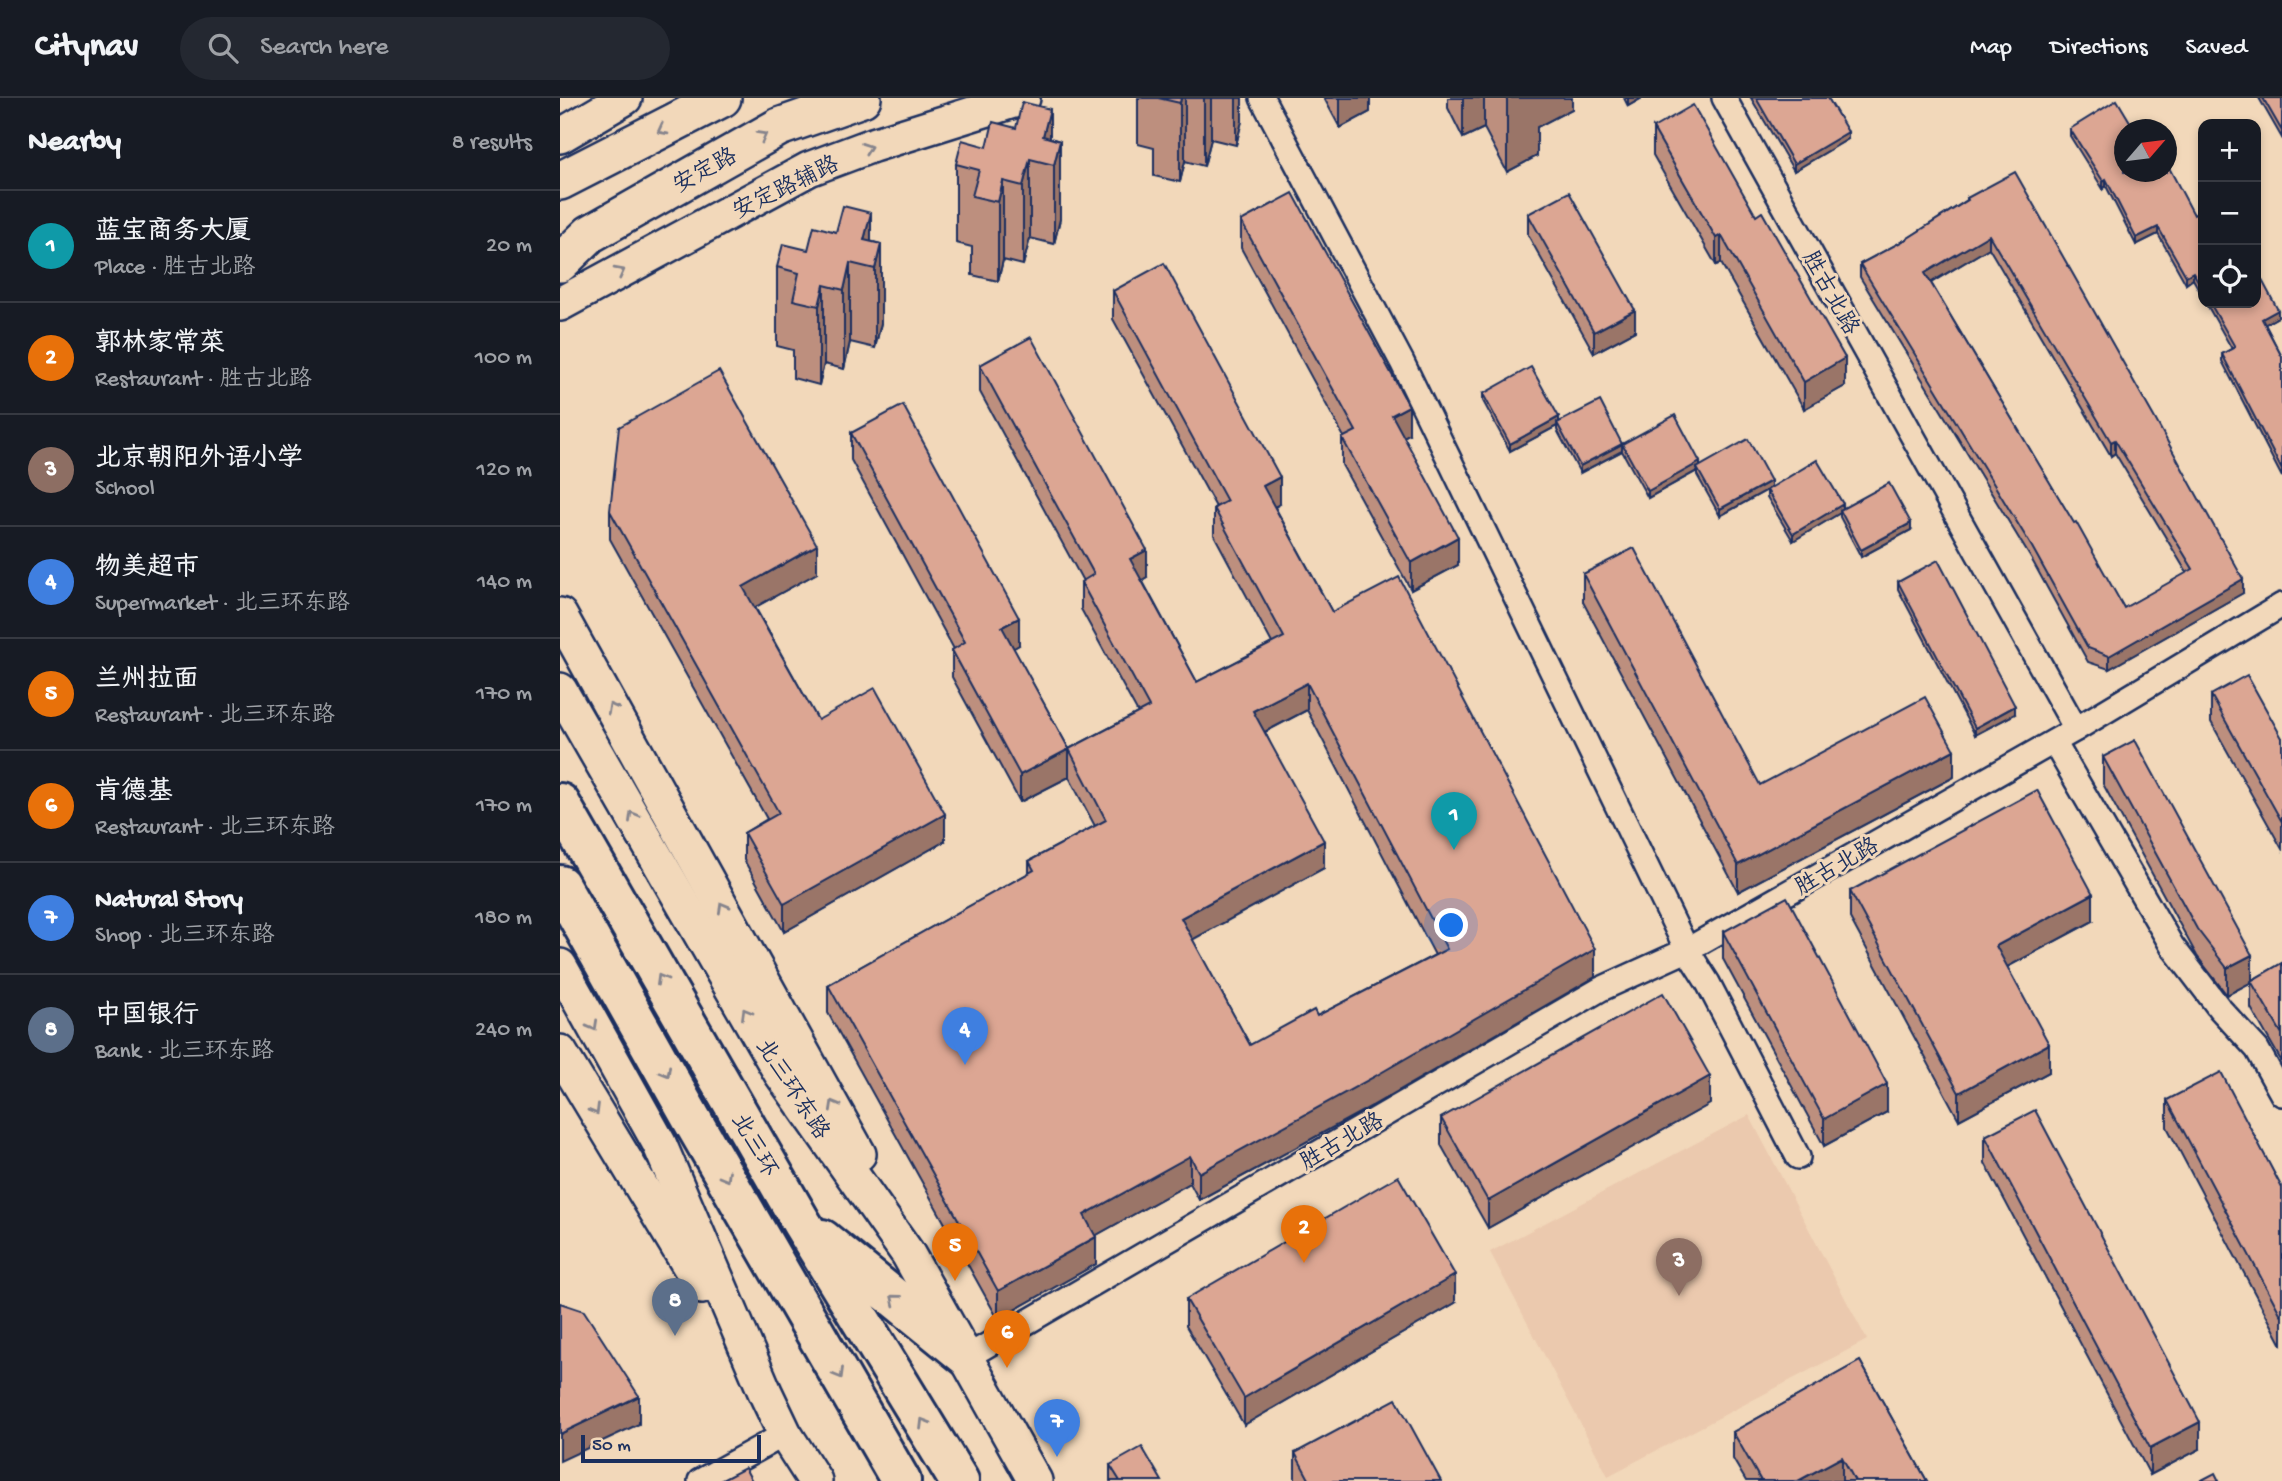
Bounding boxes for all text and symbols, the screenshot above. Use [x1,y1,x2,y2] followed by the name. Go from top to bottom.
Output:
[180,17,670,80] search box
[35,29,138,67] text: Citynav
[204,29,242,67] icon: search
[260,33,388,64] text: Search here
[1970,34,2012,63] text: Map
[2050,34,2148,63] text: Directions
[2186,34,2247,63] text: Saved
[2114,119,2177,182] north arrow
[2198,119,2261,308] map controls
[2198,119,2261,182] button: +
[657,121,669,135] one-way arrow
[28,126,121,161] text: Nearby
[452,130,532,157] text: 8 results
[754,132,767,145] one-way arrow
[860,142,872,156] one-way arrow
[668,143,742,201] street label: 安定路
[728,151,844,226] street label: 安定路辅路
[2198,182,2261,245] button: −
[95,218,251,249] text: 蓝宝商务大厦
[46,233,56,260] text: 1
[486,233,532,260] text: 20 m
[2198,245,2261,308] button: locate
[1795,246,1864,340] street label: 胜古北路
[95,255,255,282] text: Place · 胜古北路
[613,267,625,280] one-way arrow
[95,330,225,361] text: 郭林家常菜
[45,345,57,372] text: 2
[475,345,532,372] text: 100 m
[95,367,312,394] text: Restaurant · 胜古北路
[95,445,303,476] text: 北京朝阳外语小学
[45,457,57,484] text: 3
[477,457,532,484] text: 120 m
[95,476,155,503] text: School
[95,554,199,585] text: 物美超市
[46,569,56,596] text: 4
[477,569,532,596] text: 140 m
[95,591,350,618] text: Supermarket · 北三环东路
[95,666,199,697] text: 兰州拉面
[45,681,57,708] text: 5
[476,681,532,708] text: 170 m
[95,703,335,730] text: Restaurant · 北三环东路
[607,703,620,715] one-way arrow
[95,778,173,809] text: 肯德基
[1431,792,1477,850] pin: 1
[45,793,57,820] text: 6
[476,793,532,820] text: 170 m
[628,810,641,823] one-way arrow
[95,815,335,842] text: Restaurant · 北三环东路
[1791,832,1884,903] street label: 胜古北路
[95,886,243,917] text: Natural Story
[718,901,731,914] one-way arrow
[45,905,57,932] text: 7
[475,905,532,932] text: 180 m
[1434,908,1468,942] your location
[95,923,274,950] text: Shop · 北三环东路
[656,973,669,986] one-way arrow
[95,1002,199,1033] text: 中国银行
[741,1007,754,1020] one-way arrow
[942,1007,988,1065] pin: 4
[45,1017,57,1044] text: 8
[475,1017,532,1044] text: 240 m
[585,1019,598,1031] one-way arrow
[751,1032,837,1144] street label: 北三环东路
[95,1039,274,1066] text: Bank · 北三环东路
[658,1065,671,1078] one-way arrow
[829,1100,842,1113] one-way arrow
[587,1103,600,1116] one-way arrow
[727,1107,785,1181] street label: 北三环
[1296,1107,1389,1178] street label: 胜古北路
[717,1170,730,1183] one-way arrow
[1281,1205,1327,1263] pin: 2
[932,1223,978,1281] pin: 5
[1656,1238,1702,1296] pin: 3
[652,1278,698,1336] pin: 8
[891,1294,903,1307] one-way arrow
[984,1310,1030,1368] pin: 6
[831,1367,844,1380] one-way arrow
[1034,1399,1080,1457] pin: 7
[919,1417,932,1430] one-way arrow
[581,1432,761,1464] scale bar
[592,1435,631,1458] text: 50 m

